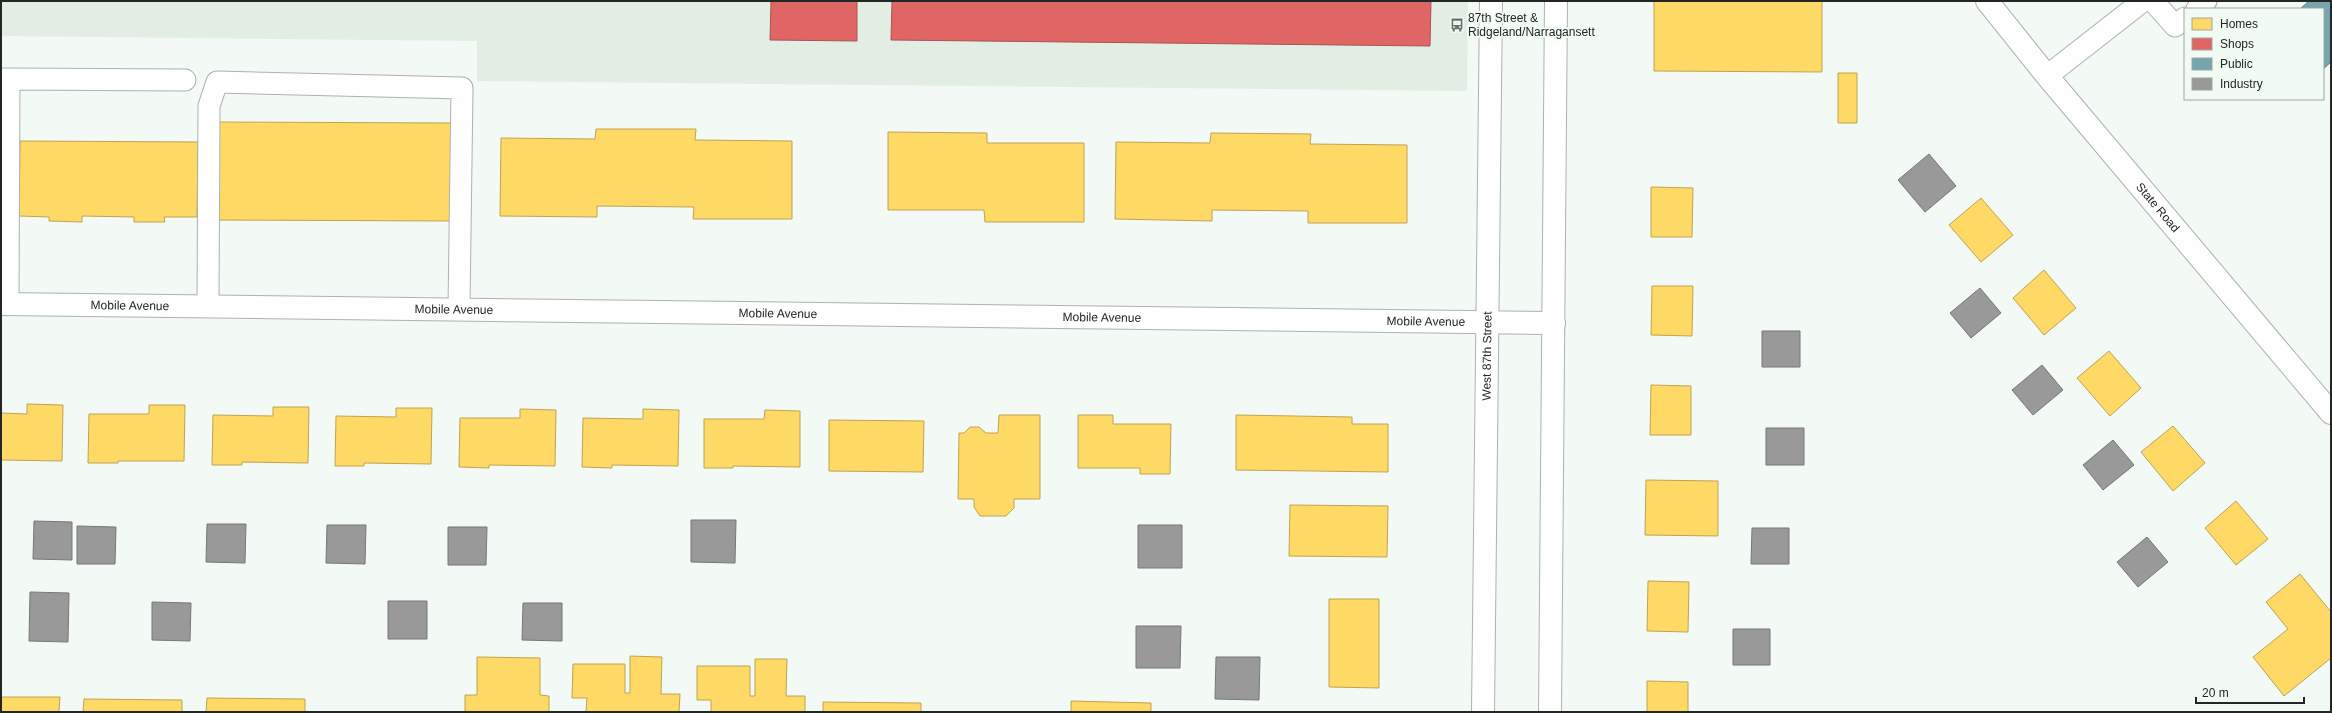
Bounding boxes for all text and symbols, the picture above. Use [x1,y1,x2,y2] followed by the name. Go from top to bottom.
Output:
[2184,8,2324,100] legend
[1468,11,1595,39] place label: 87th Street & Ridgeland/Narragansett
[1449,17,1465,33] bus stop icon: 87th Street & Ridgeland/Narragansett
[2220,17,2258,31] text: Homes
[2220,37,2254,51] text: Shops
[2220,57,2253,71] text: Public
[2220,77,2263,91] text: Industry
[2133,180,2183,235] street label: State Road
[91,298,170,313] street label: Mobile Avenue
[415,302,494,317] street label: Mobile Avenue
[739,306,818,321] street label: Mobile Avenue
[1063,310,1142,325] street label: Mobile Avenue
[1480,311,1495,401] street label: West 87th Street
[1386,314,1466,329] street label: Mobile Avenue
[2196,679,2304,705] scale bar
[2202,686,2229,700] text: 20 m

